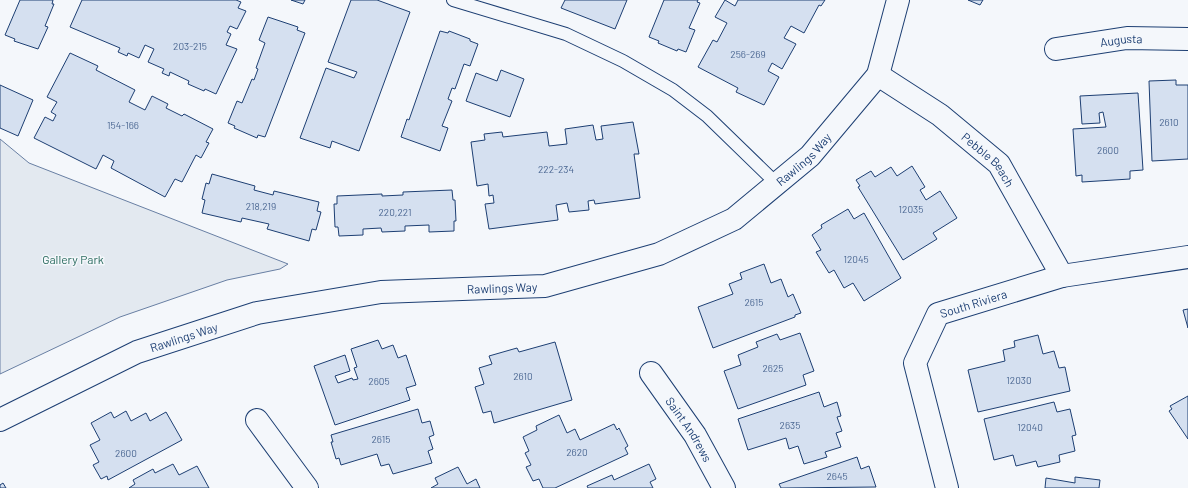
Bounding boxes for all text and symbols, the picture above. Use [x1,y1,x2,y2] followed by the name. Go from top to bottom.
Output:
[1099,31,1143,49] street label: Augusta
[173,40,207,52] house number: 203-215
[730,48,766,60] house number: 256-269
[1159,116,1179,128] house number: 2610
[107,119,139,131] house number: 154-166
[773,129,834,188] street label: Rawlings Way
[959,129,1017,189] street label: Pebble Beach
[1097,144,1119,156] house number: 2600
[538,163,574,175] house number: 222-234
[246,200,276,212] house number: 218,219
[899,203,923,215] house number: 12035
[378,206,412,218] house number: 220,221
[42,252,104,266] park label: Gallery Park
[843,253,869,265] house number: 12045
[467,279,538,296] street label: Rawlings Way
[938,286,1008,320] street label: South Riviera
[745,296,763,308] house number: 2615
[148,319,220,354] street label: Rawlings Way
[762,362,784,374] house number: 2625
[513,370,533,382] house number: 2610
[1006,374,1032,386] house number: 12030
[368,375,390,387] house number: 2605
[663,394,715,464] street label: Saint Andrews
[780,419,800,431] house number: 2635
[1017,421,1043,433] house number: 12040
[372,433,390,445] house number: 2615
[566,446,588,458] house number: 2620
[115,447,137,459] house number: 2600
[826,470,848,482] house number: 2645

